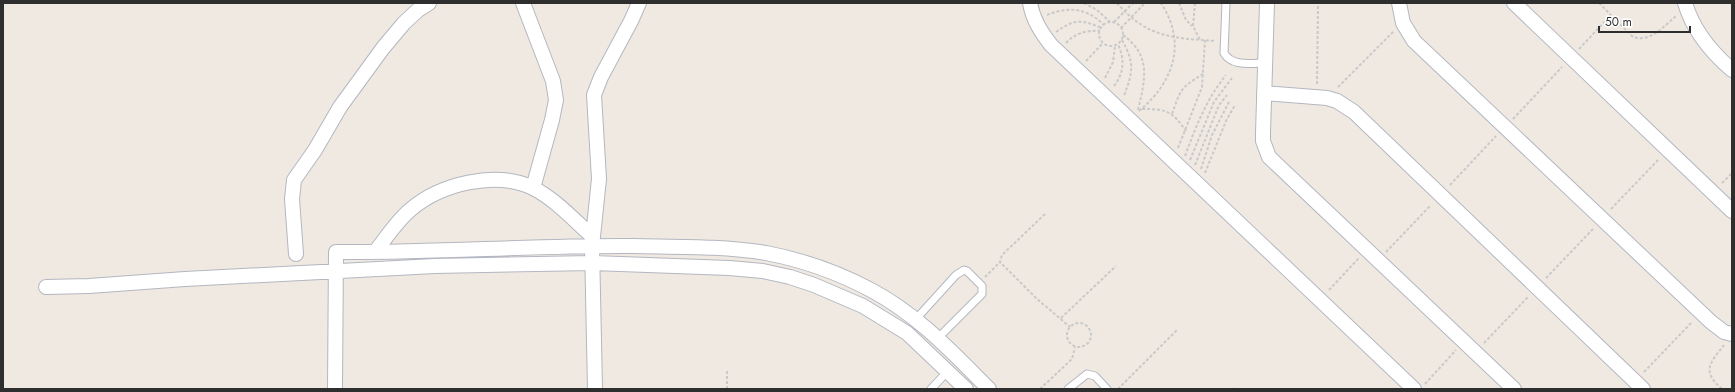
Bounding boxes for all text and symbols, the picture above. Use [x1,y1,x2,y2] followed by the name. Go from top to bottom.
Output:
[1599,8,1690,34] scale bar
[1605,13,1632,31] text: 50 m

